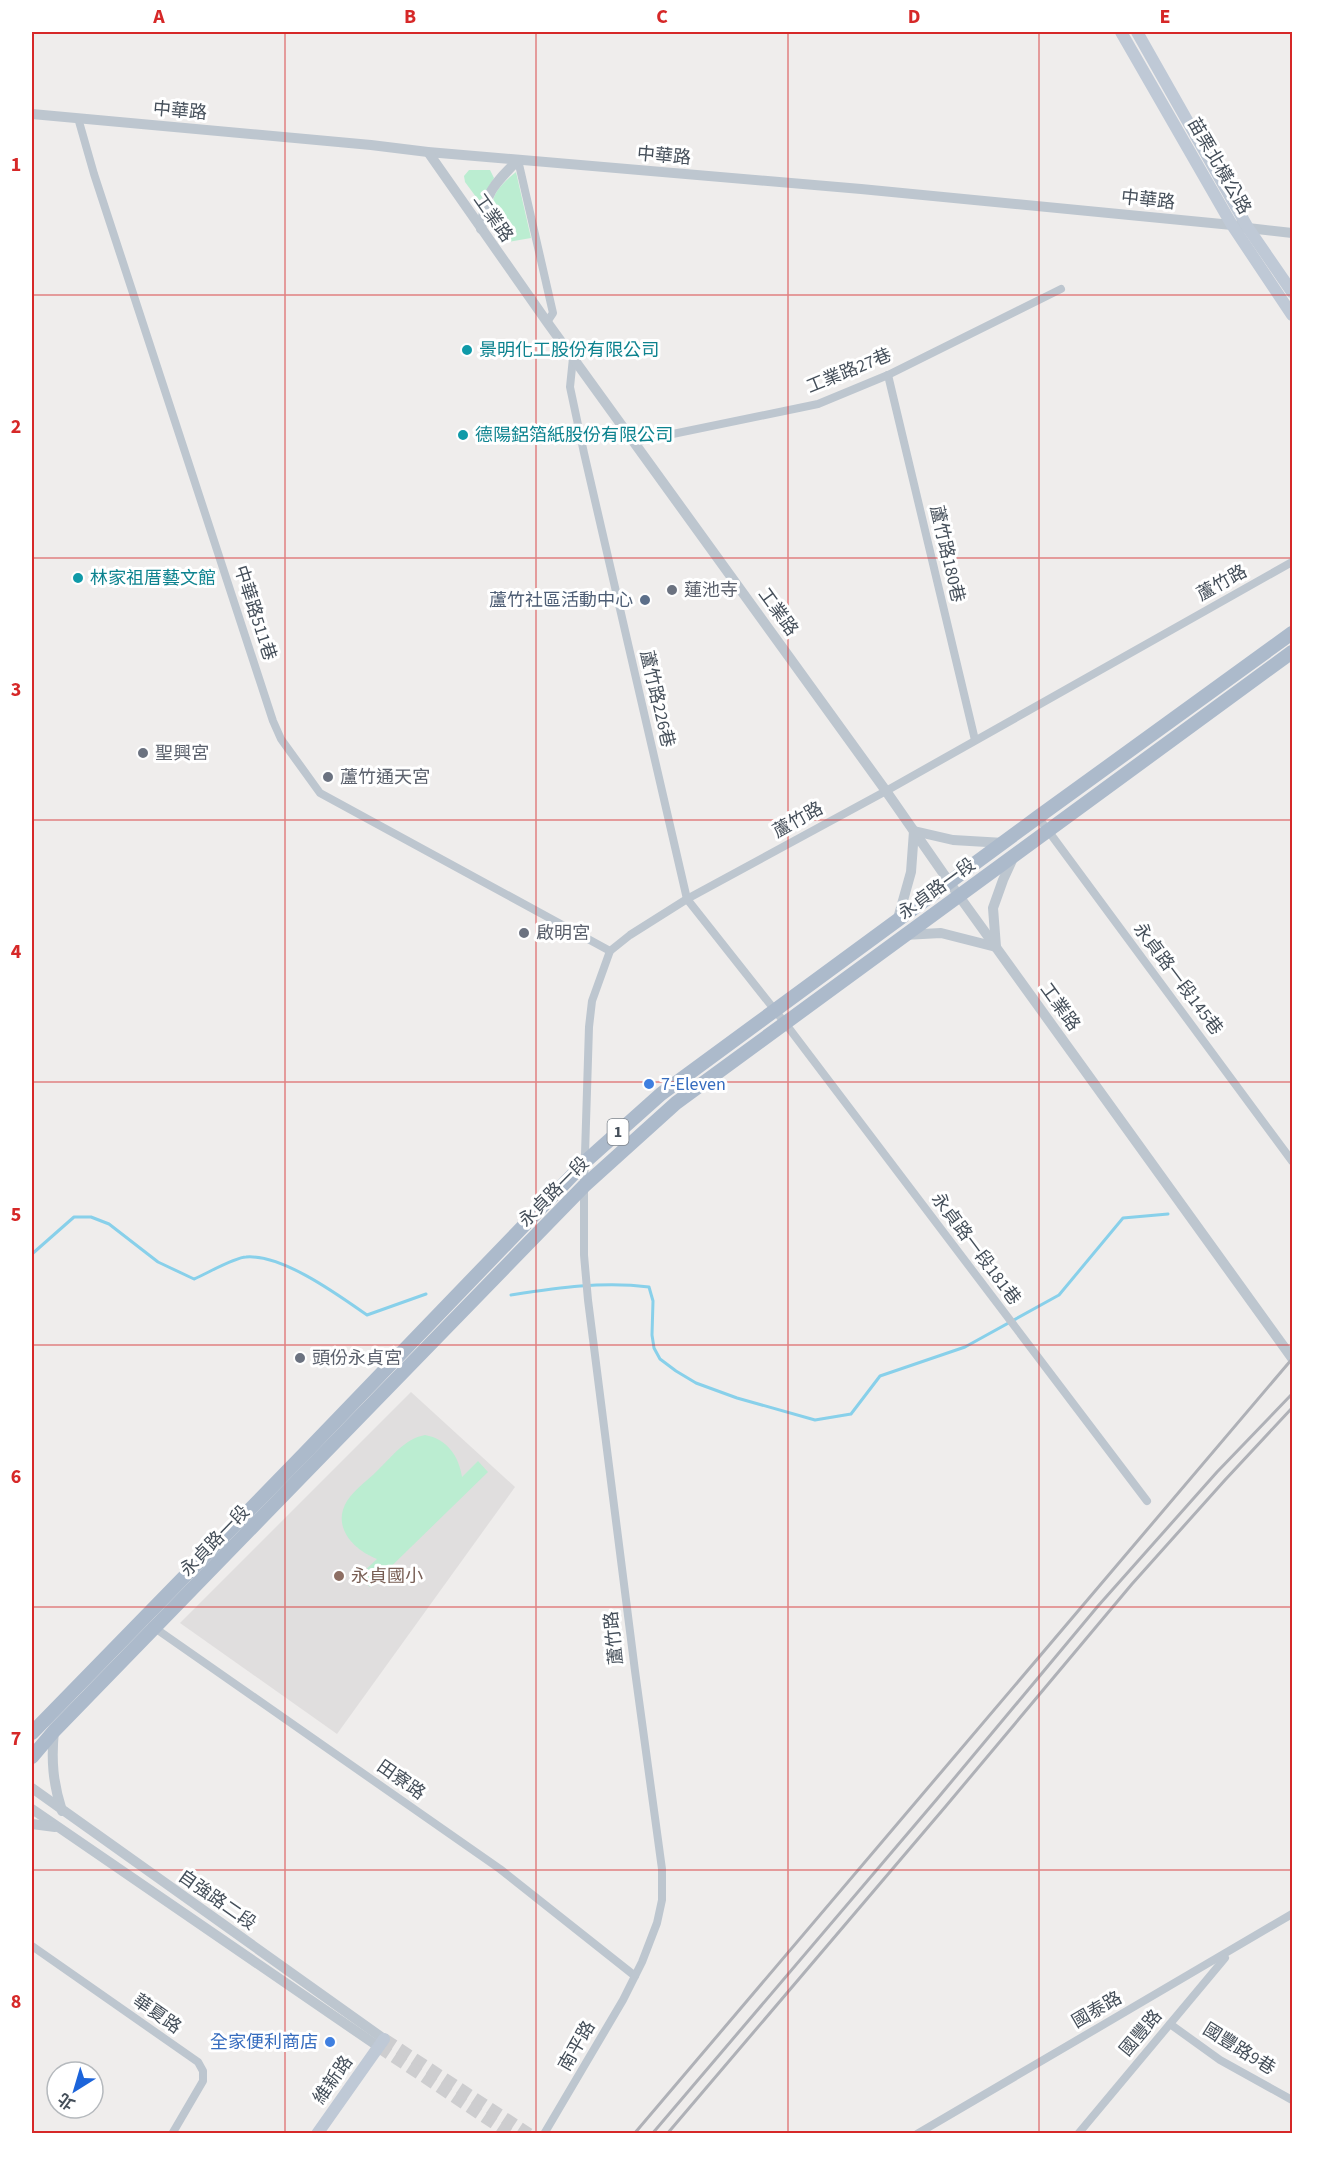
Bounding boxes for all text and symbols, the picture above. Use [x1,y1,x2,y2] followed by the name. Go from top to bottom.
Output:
[152,3,165,31] text: A
[404,3,416,31] text: B
[656,3,668,31] text: C
[908,3,920,31] text: D
[1160,3,1170,31] text: E
[152,96,208,126] street label: 中華路
[1181,113,1257,219] street label: 苗栗北橫公路
[636,141,692,171] street label: 中華路
[11,151,21,179] text: 1
[1120,185,1176,215] street label: 中華路
[467,189,519,247] street label: 工業路
[479,338,659,363] place label: 景明化工股份有限公司
[460,343,474,357] marker: 景明化工股份有限公司
[803,343,895,399] street label: 工業路27巷
[11,413,21,441] text: 2
[475,423,673,448] place label: 德陽鋁箔紙股份有限公司
[456,428,470,442] marker: 德陽鋁箔紙股份有限公司
[924,503,970,605] street label: 蘆竹路180巷
[1192,559,1252,607] street label: 蘆竹路
[228,562,282,664] street label: 中華路511巷
[90,566,216,591] place label: 林家祖厝藝文館
[71,571,85,585] marker: 林家祖厝藝文館
[684,578,738,603] place label: 蓮池寺
[665,583,679,597] marker: 蓮池寺
[752,583,804,641] street label: 工業路
[489,588,633,613] place label: 蘆竹社區活動中心
[638,593,652,607] marker: 蘆竹社區活動中心
[634,648,680,750] street label: 蘆竹路226巷
[11,676,21,704] text: 3
[155,741,209,766] place label: 聖興宮
[136,746,150,760] marker: 聖興宮
[340,765,430,790] place label: 蘆竹通天宮
[321,770,335,784] marker: 蘆竹通天宮
[768,796,828,844] street label: 蘆竹路
[893,852,981,926] street label: 永貞路一段
[1127,918,1229,1040] street label: 永貞路一段145巷
[536,921,590,946] place label: 啟明宮
[517,926,531,940] marker: 啟明宮
[11,938,22,966] text: 4
[1034,978,1086,1036] street label: 工業路
[661,1072,726,1097] place label: 7-Eleven
[642,1077,656,1091] marker: 7-Eleven
[608,1119,628,1145] road number: 1
[513,1151,595,1233] street label: 永貞路一段
[925,1188,1027,1310] street label: 永貞路一段181巷
[11,1201,21,1229] text: 5
[312,1346,402,1371] place label: 頭份永貞宮
[293,1351,307,1365] marker: 頭份永貞宮
[11,1463,21,1491] text: 6
[175,1500,255,1582] street label: 永貞路一段
[351,1564,423,1589] place label: 永貞國小
[332,1569,346,1583] marker: 永貞國小
[599,1610,629,1666] street label: 蘆竹路
[11,1725,21,1753] text: 7
[372,1754,430,1806] street label: 田寮路
[173,1864,261,1936] street label: 自強路二段
[1067,1986,1127,2034] street label: 國泰路
[11,1988,21,2016] text: 8
[128,1988,186,2040] street label: 華夏路
[1114,2004,1168,2062] street label: 國豐路
[553,2016,601,2076] street label: 南平路
[1198,2017,1280,2081] street label: 國豐路9巷
[210,2030,318,2055] place label: 全家便利商店
[323,2035,337,2049] marker: 全家便利商店
[307,2051,359,2109] street label: 維新路
[45,2060,105,2120] north arrow
[54,2088,80,2115] text: 北

